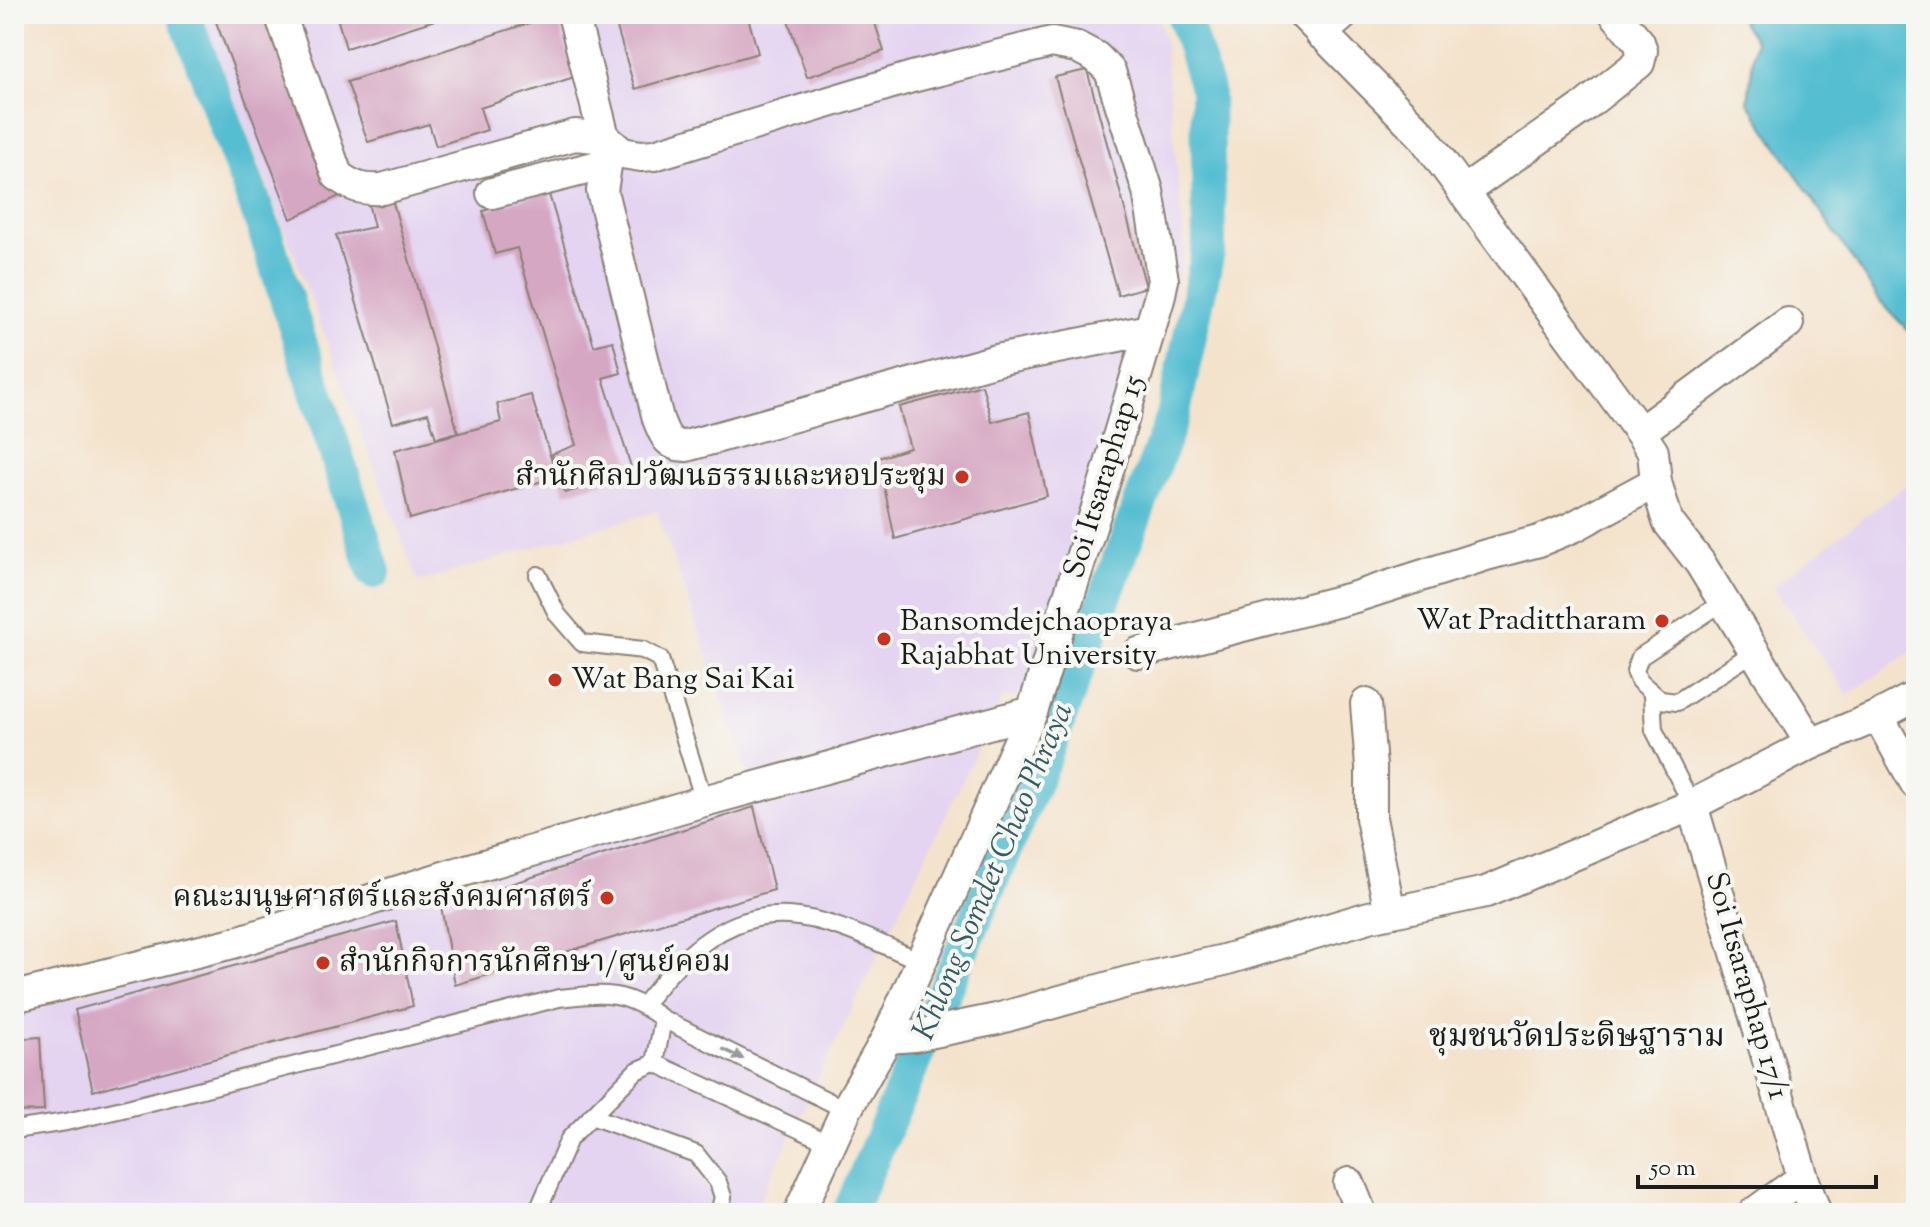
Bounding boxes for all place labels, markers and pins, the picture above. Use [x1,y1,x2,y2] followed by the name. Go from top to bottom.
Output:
[515,456,946,499] place label: สำนักศิลปวัฒนธรรมและหอประชุม
[953,468,971,486] marker: สำนักศิลปวัฒนธรรมและหอประชุม
[1416,600,1646,643] place label: Wat Pradittharam
[900,601,1173,678] place label: Bansomdejchaopraya Rajabhat University
[1653,612,1671,630] marker: Wat Pradittharam
[875,630,893,648] marker: Bansomdejchaopraya Rajabhat University
[571,659,795,702] place label: Wat Bang Sai Kai
[546,671,564,689] marker: Wat Bang Sai Kai
[172,877,592,920] place label: คณะมนุษศาสตร์และสังคมศาสตร์
[598,889,616,907] marker: คณะมนุษศาสตร์และสังคมศาสตร์
[339,942,731,985] place label: สำนักกิจการนักศึกษา/ศูนย์คอม
[314,954,332,972] marker: สำนักกิจการนักศึกษา/ศูนย์คอม

